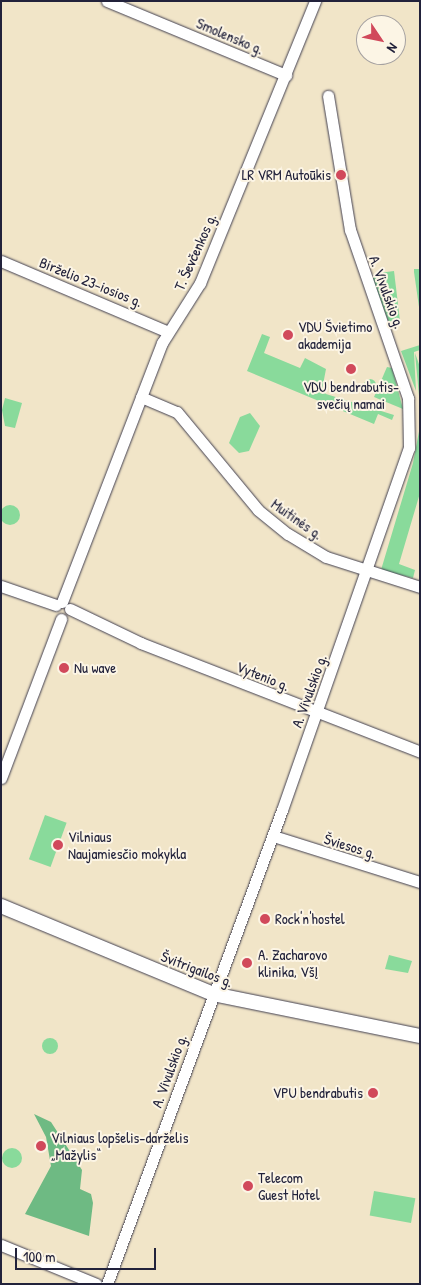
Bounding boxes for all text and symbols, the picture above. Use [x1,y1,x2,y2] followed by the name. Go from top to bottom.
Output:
[194,14,266,58] street label: Smolensko g.
[356,15,406,65] north arrow
[383,40,403,57] text: N
[242,166,331,184] place label: LR VRM Autoūkis
[335,169,347,181] marker: LR VRM Autoūkis
[170,211,220,293] street label: T. Ševčenkos g.
[37,253,145,311] street label: Birželio 23-iosios g.
[365,253,409,331] street label: A. Vivulskio g.
[298,317,372,352] place label: VDU Švietimo akademija
[282,329,294,341] marker: VDU Švietimo akademija
[345,363,357,375] marker: VDU bendrabutis- svečių namai
[303,377,399,412] place label: VDU bendrabutis- svečių namai
[268,495,326,543] street label: Muitinės g.
[287,652,331,730] street label: A. Vivulskio g.
[234,657,292,695] street label: Vytenio g.
[74,659,116,677] place label: Nu wave
[58,662,70,674] marker: Nu wave
[68,827,186,862] place label: Vilniaus Naujamiesčio mokykla
[322,830,378,862] street label: Šviesos g.
[52,839,64,851] marker: Vilniaus Naujamiesčio mokykla
[275,910,345,928] place label: Rock'n'hostel
[259,913,271,925] marker: Rock'n'hostel
[258,945,327,980] place label: A. Zacharovo klinika, VšĮ
[158,947,236,991] street label: Švitrigailos g.
[240,956,254,970] marker: A. Zacharovo klinika, VšĮ
[147,1032,191,1110] street label: A. Vivulskio g.
[273,1084,363,1102] place label: VPU bendrabutis
[367,1087,379,1099] marker: VPU bendrabutis
[51,1128,188,1163] place label: Vilniaus lopšelis-darželis „Mažylis“
[35,1140,47,1152] marker: Vilniaus lopšelis-darželis „Mažylis“
[258,1168,320,1203] place label: Telecom Guest Hotel
[242,1180,254,1192] marker: Telecom Guest Hotel
[18,1238,159,1270] scale bar
[23,1246,56,1267] text: 100 m

